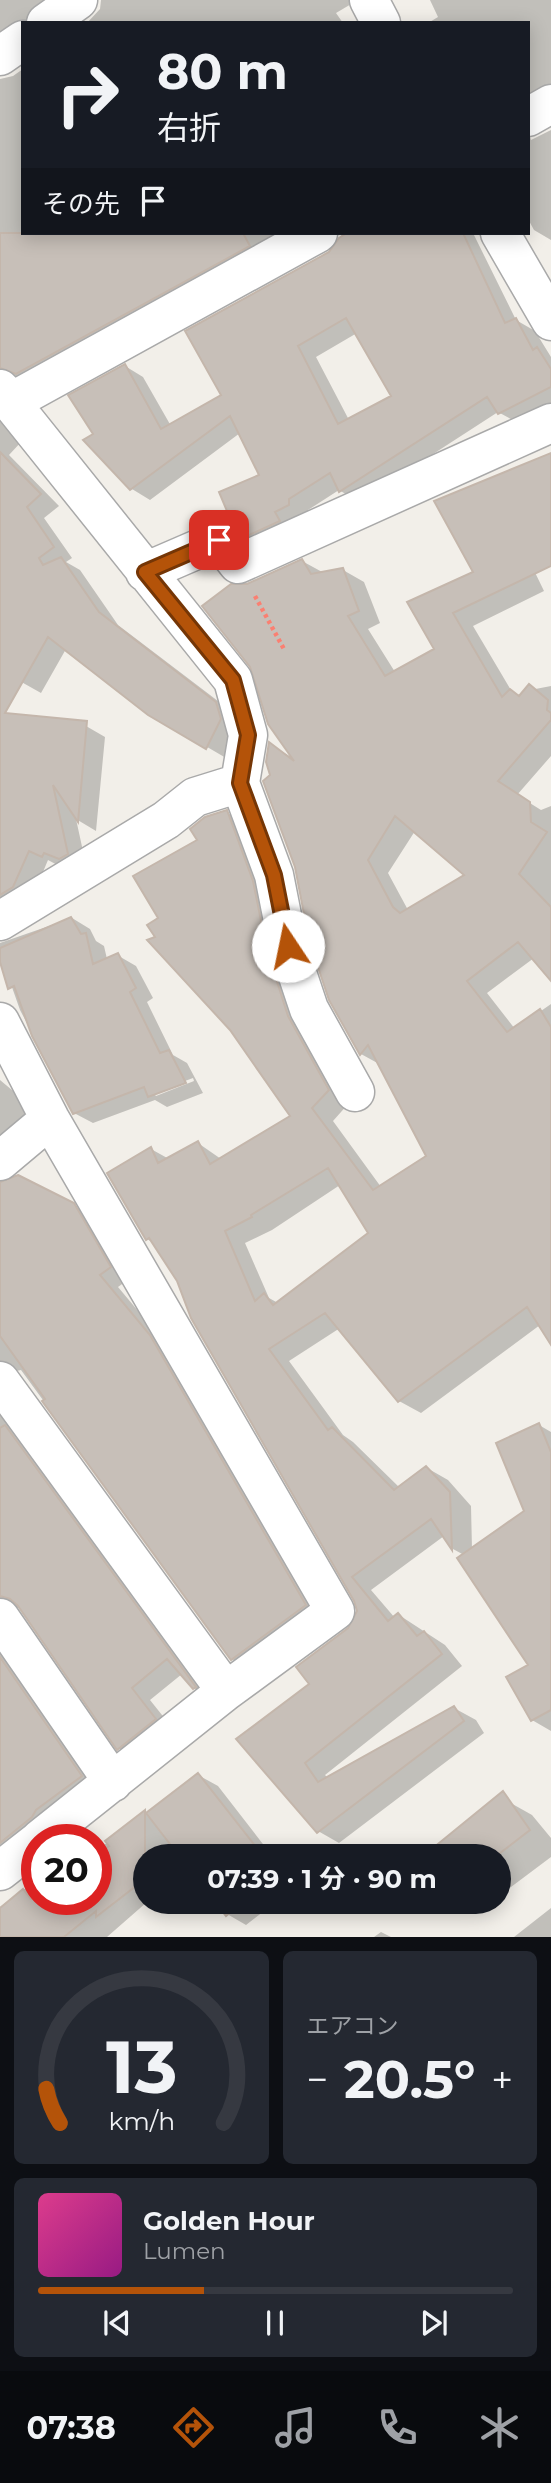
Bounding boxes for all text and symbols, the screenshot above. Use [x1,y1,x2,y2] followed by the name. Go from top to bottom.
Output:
[157,42,288,101] text: 80 m
[42,49,133,140] icon: right
[157,108,221,147] text: 右折
[134,182,172,220] icon: arrive
[42,188,120,220] text: その先
[189,510,249,570] pin
[200,521,238,559] icon: arrive
[251,909,325,983] position arrow
[21,1824,112,1915] speed limit sign: 20
[207,1863,437,1895] text: 07:39 · 1 分 · 90 m
[307,2012,399,2040] text: エアコン
[105,2024,177,2112] text: 13
[344,2048,475,2111] text: 20.5°
[307,2056,328,2103] text: −
[491,2056,513,2103] text: +
[108,2106,175,2136] text: km/h
[143,2205,315,2237] text: Golden Hour
[143,2237,226,2265] text: Lumen
[98,2304,136,2342] icon: previous
[256,2304,294,2342] icon: pause
[415,2304,453,2342] icon: next
[169,2403,218,2452] icon: directions
[271,2403,320,2452] icon: music
[373,2403,422,2452] icon: phone
[475,2403,524,2452] icon: climate
[27,2408,116,2447] text: 07:38

